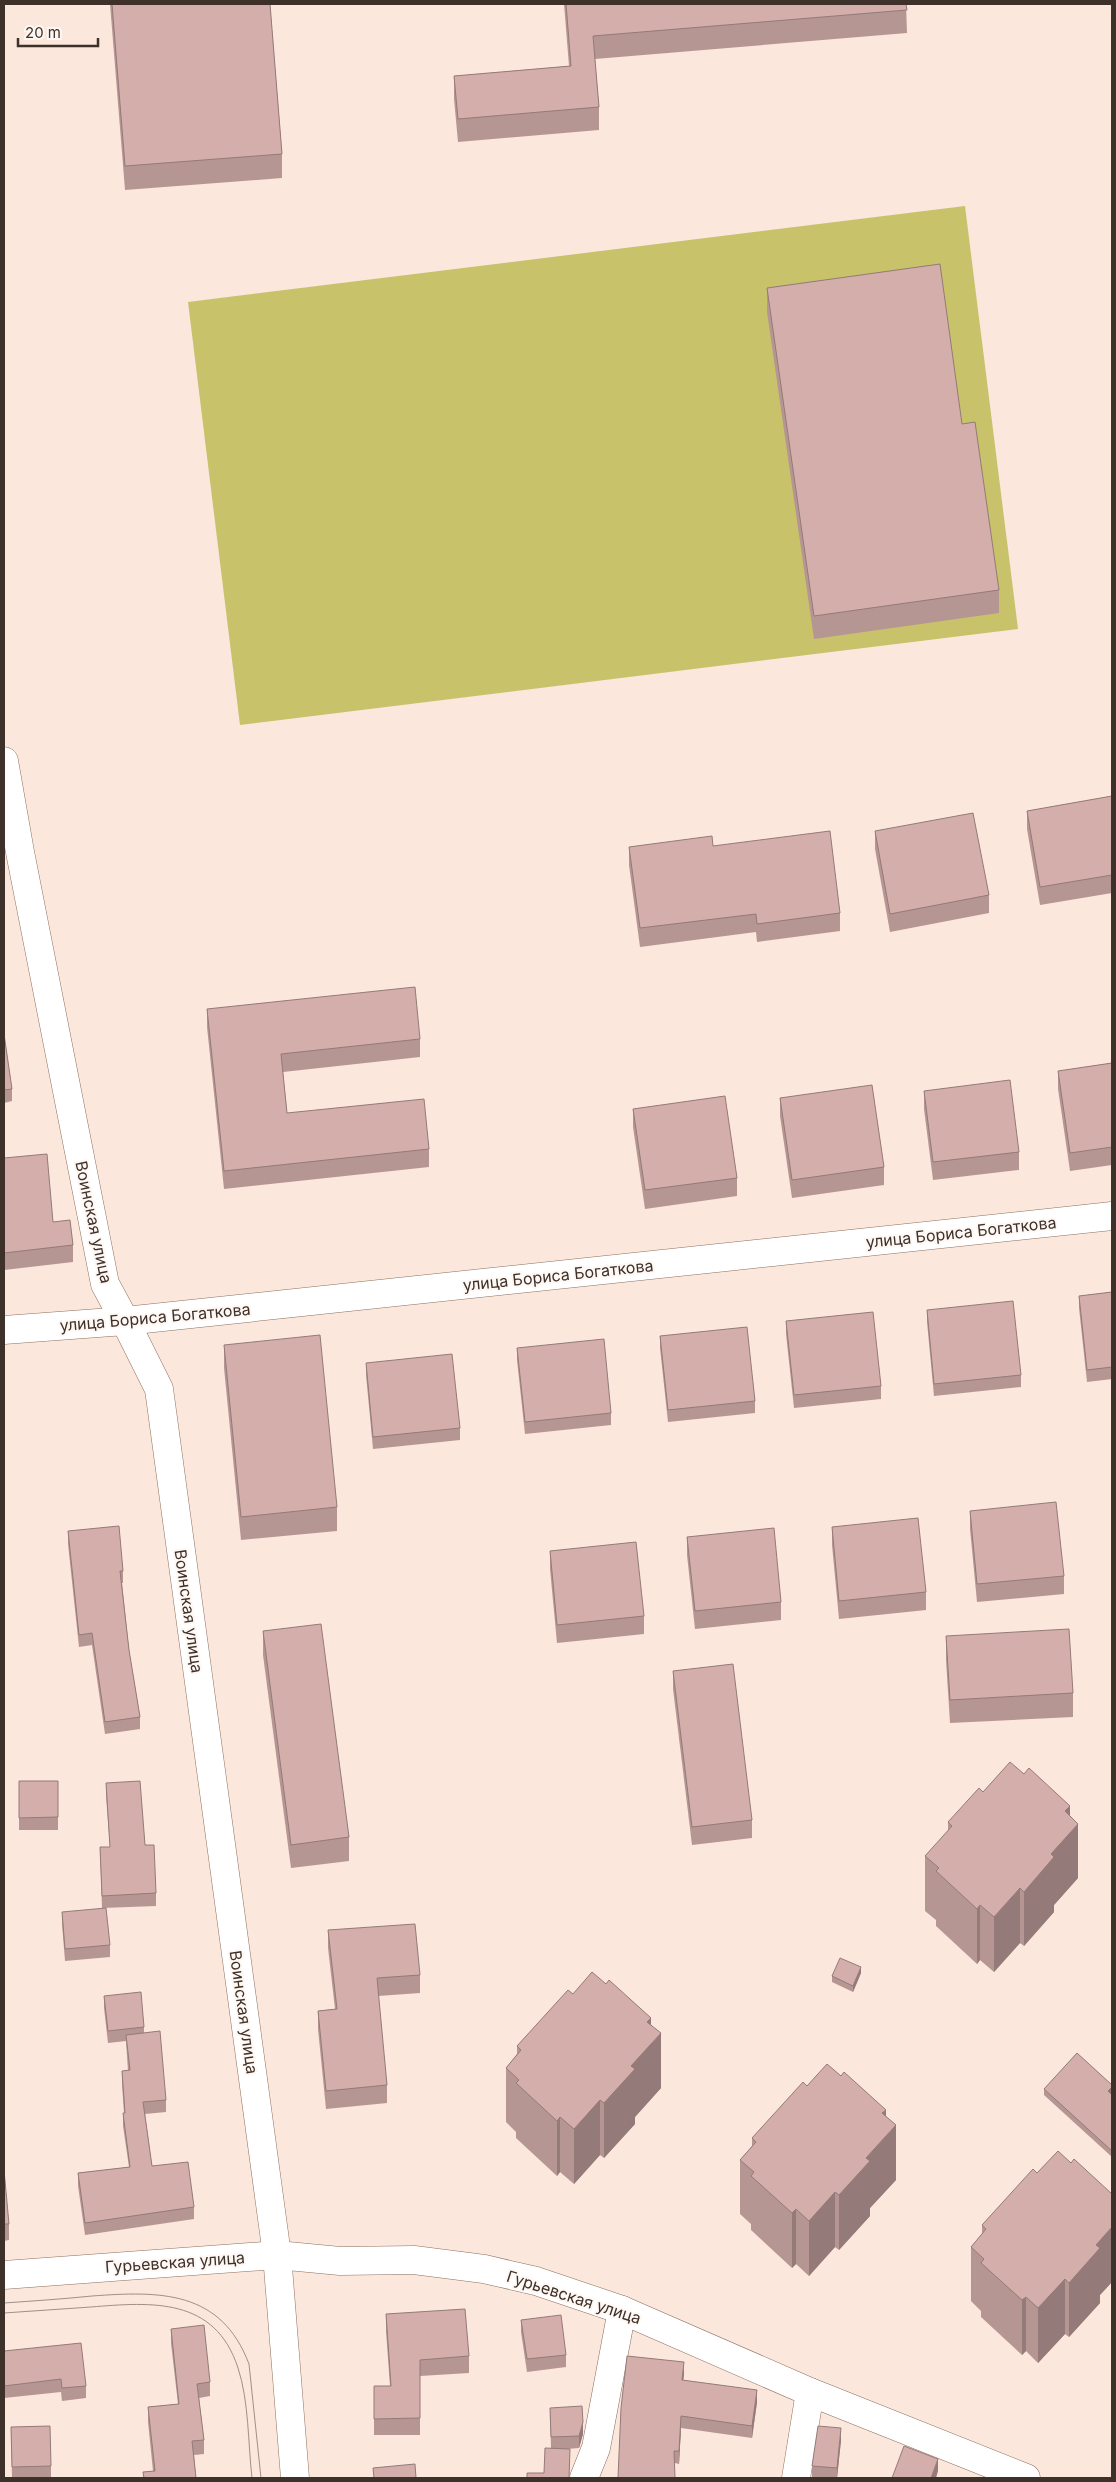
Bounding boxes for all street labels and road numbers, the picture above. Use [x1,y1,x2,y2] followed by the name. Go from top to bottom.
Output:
[71,1159,117,1285] street label: Воинская улица
[865,1212,1057,1252] street label: улица Бориса Богаткова
[462,1255,654,1295] street label: улица Бориса Богаткова
[59,1299,251,1335] street label: улица Бориса Богаткова
[170,1548,208,1674] street label: Воинская улица
[225,1949,263,2075] street label: Воинская улица
[104,2247,246,2277] street label: Гурьевская улица
[504,2266,644,2328] street label: Гурьевская улица

